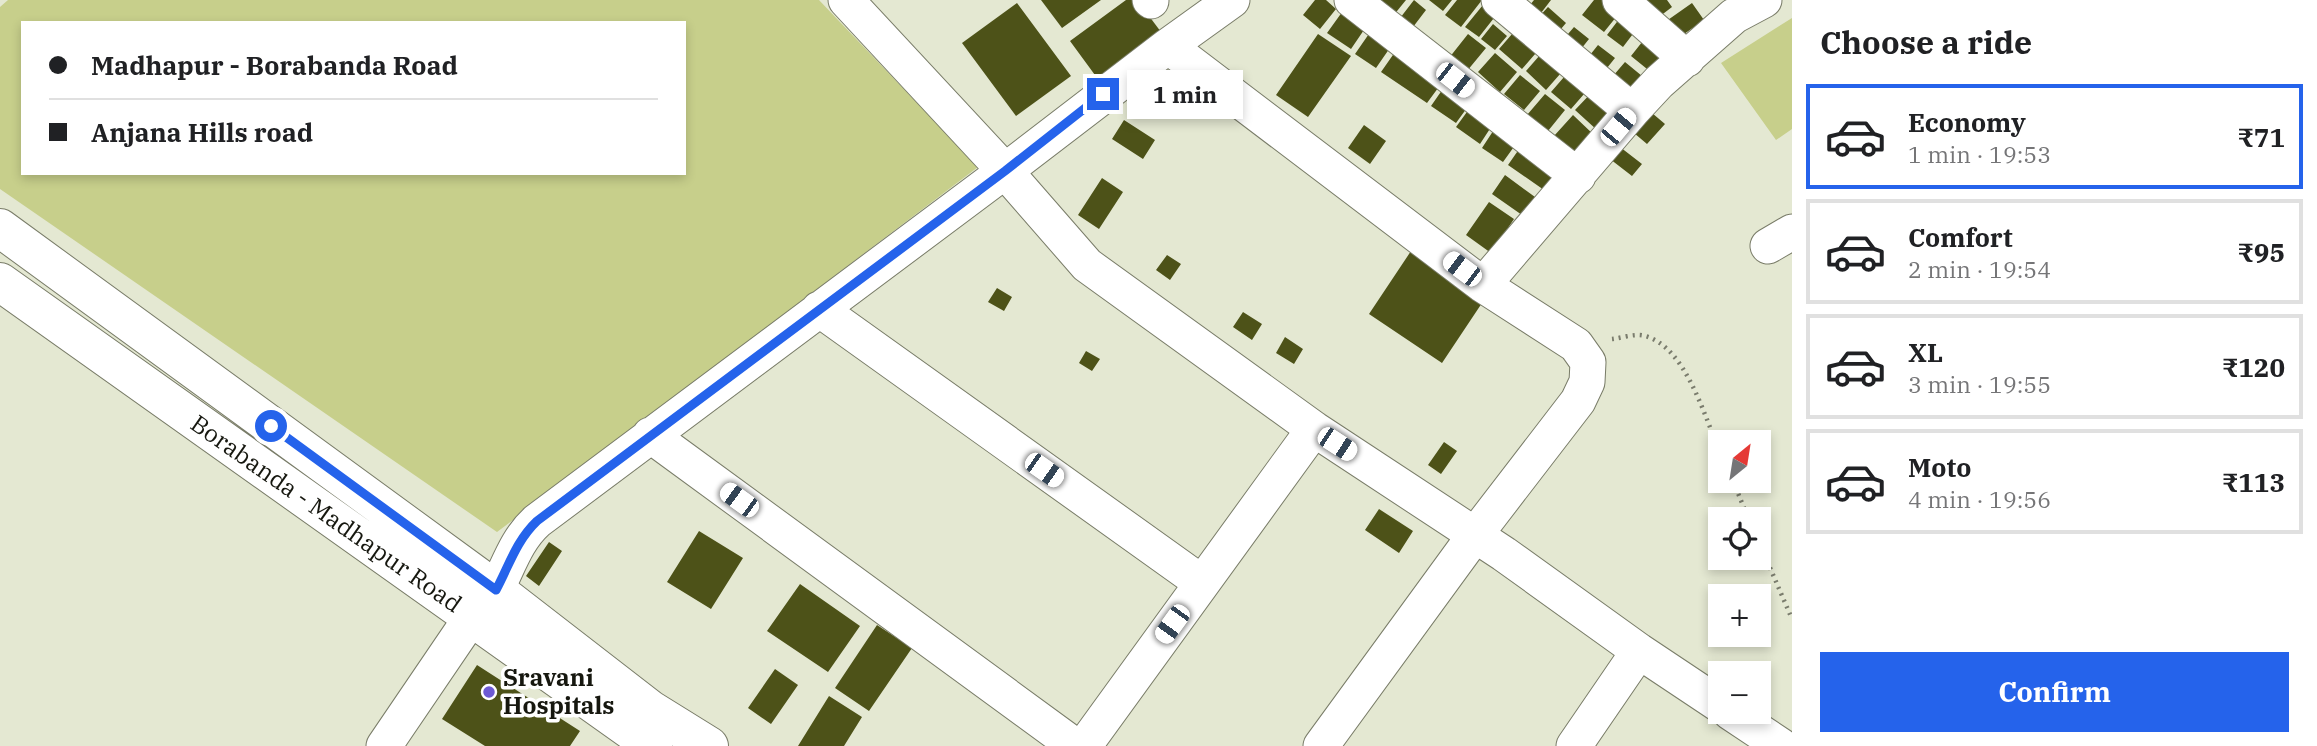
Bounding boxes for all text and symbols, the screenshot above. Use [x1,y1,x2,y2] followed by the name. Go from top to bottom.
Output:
[1820,21,2032,63] text: Choose a ride
[91,48,458,82] text: Madhapur - Borabanda Road
[1432,59,1479,101] car
[1128,70,1243,119] callout: 1 min
[1087,78,1119,110] route end
[1153,79,1217,109] text: 1 min
[1597,104,1640,150] car
[1824,105,1887,168] icon: car
[1908,105,2026,139] text: Economy
[91,115,313,149] text: Anjana Hills road
[2237,120,2285,154] text: ₹71
[1908,139,2051,169] text: 1 min · 19:53
[1824,220,1887,283] icon: car
[1908,220,2013,254] text: Comfort
[2237,235,2285,269] text: ₹95
[1439,248,1486,290] car
[1908,254,2051,284] text: 2 min · 19:54
[1824,335,1887,398] icon: car
[1908,335,1943,369] text: XL
[2222,350,2285,384] text: ₹120
[1908,369,2051,399] text: 3 min · 19:55
[185,407,469,619] street label: Borabanda - Madhapur Road
[255,410,287,442] route start
[1314,424,1361,464] car
[1708,430,1771,494] north arrow
[1708,430,1771,724] map controls
[1021,449,1068,491] car
[1824,450,1887,513] icon: car
[1908,450,1971,484] text: Moto
[2222,465,2285,499] text: ₹113
[716,479,763,521] car
[1908,484,2051,514] text: 4 min · 19:56
[1708,507,1771,570] button: locate
[1708,584,1771,647] button: +
[1152,601,1193,647] car
[1820,652,2289,732] button: Confirm
[503,661,615,721] place label: Sravani Hospitals
[1708,661,1771,724] button: −
[481,684,497,700] marker: Sravani Hospitals

